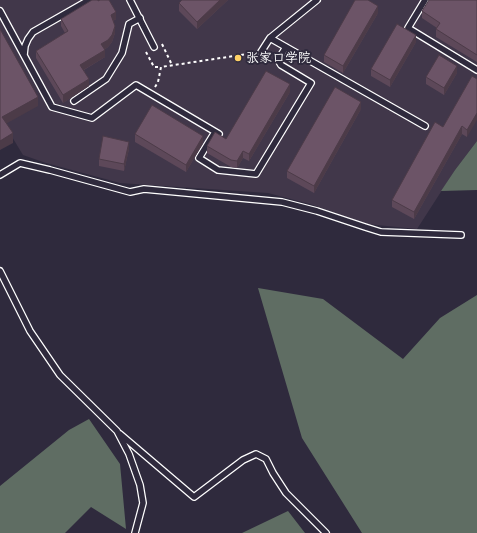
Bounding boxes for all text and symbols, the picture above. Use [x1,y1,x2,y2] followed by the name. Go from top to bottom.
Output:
[246,50,311,66] place label: 张家口学院
[233,53,243,63] marker: 张家口学院

